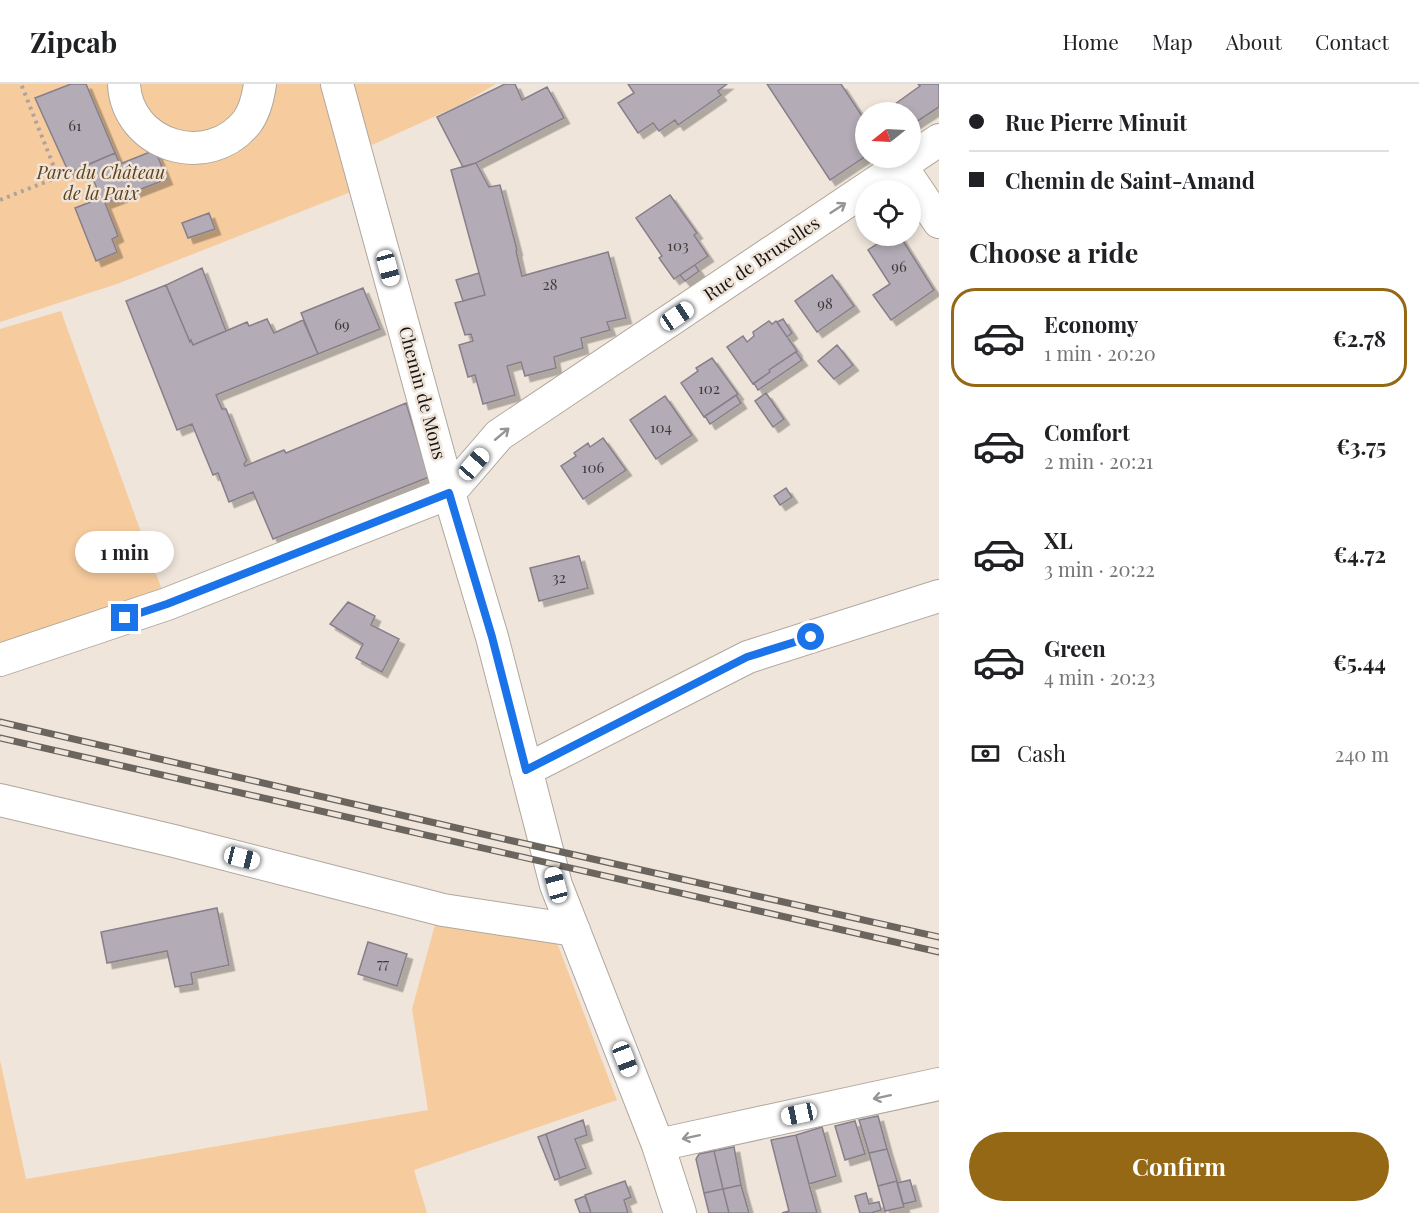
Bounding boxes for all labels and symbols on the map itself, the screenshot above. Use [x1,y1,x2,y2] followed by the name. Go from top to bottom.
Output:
[855,102,921,168] north arrow
[68,115,82,135] house number: 61
[36,160,165,205] park label: Parc du Château de la Paix
[829,201,846,213] one-way arrow
[699,211,824,306] street label: Rue de Bruxelles
[667,235,689,255] house number: 103
[375,248,401,288] car
[891,256,907,276] house number: 96
[543,274,558,294] house number: 28
[817,293,833,313] house number: 98
[657,298,697,334] car
[334,314,350,334] house number: 69
[394,324,452,462] street label: Chemin de Mons
[698,378,720,398] house number: 102
[650,417,672,437] house number: 104
[494,428,510,441] one-way arrow
[455,445,493,483] car
[582,457,604,477] house number: 106
[76,531,174,573] callout: 1 min
[552,567,566,587] house number: 32
[111,604,138,631] route end
[797,623,824,650] route start
[222,845,262,871] car
[543,865,569,905] car
[377,953,389,973] house number: 77
[610,1039,640,1079] car
[873,1091,892,1103] one-way arrow
[780,1101,818,1127] car
[682,1132,701,1144] one-way arrow

